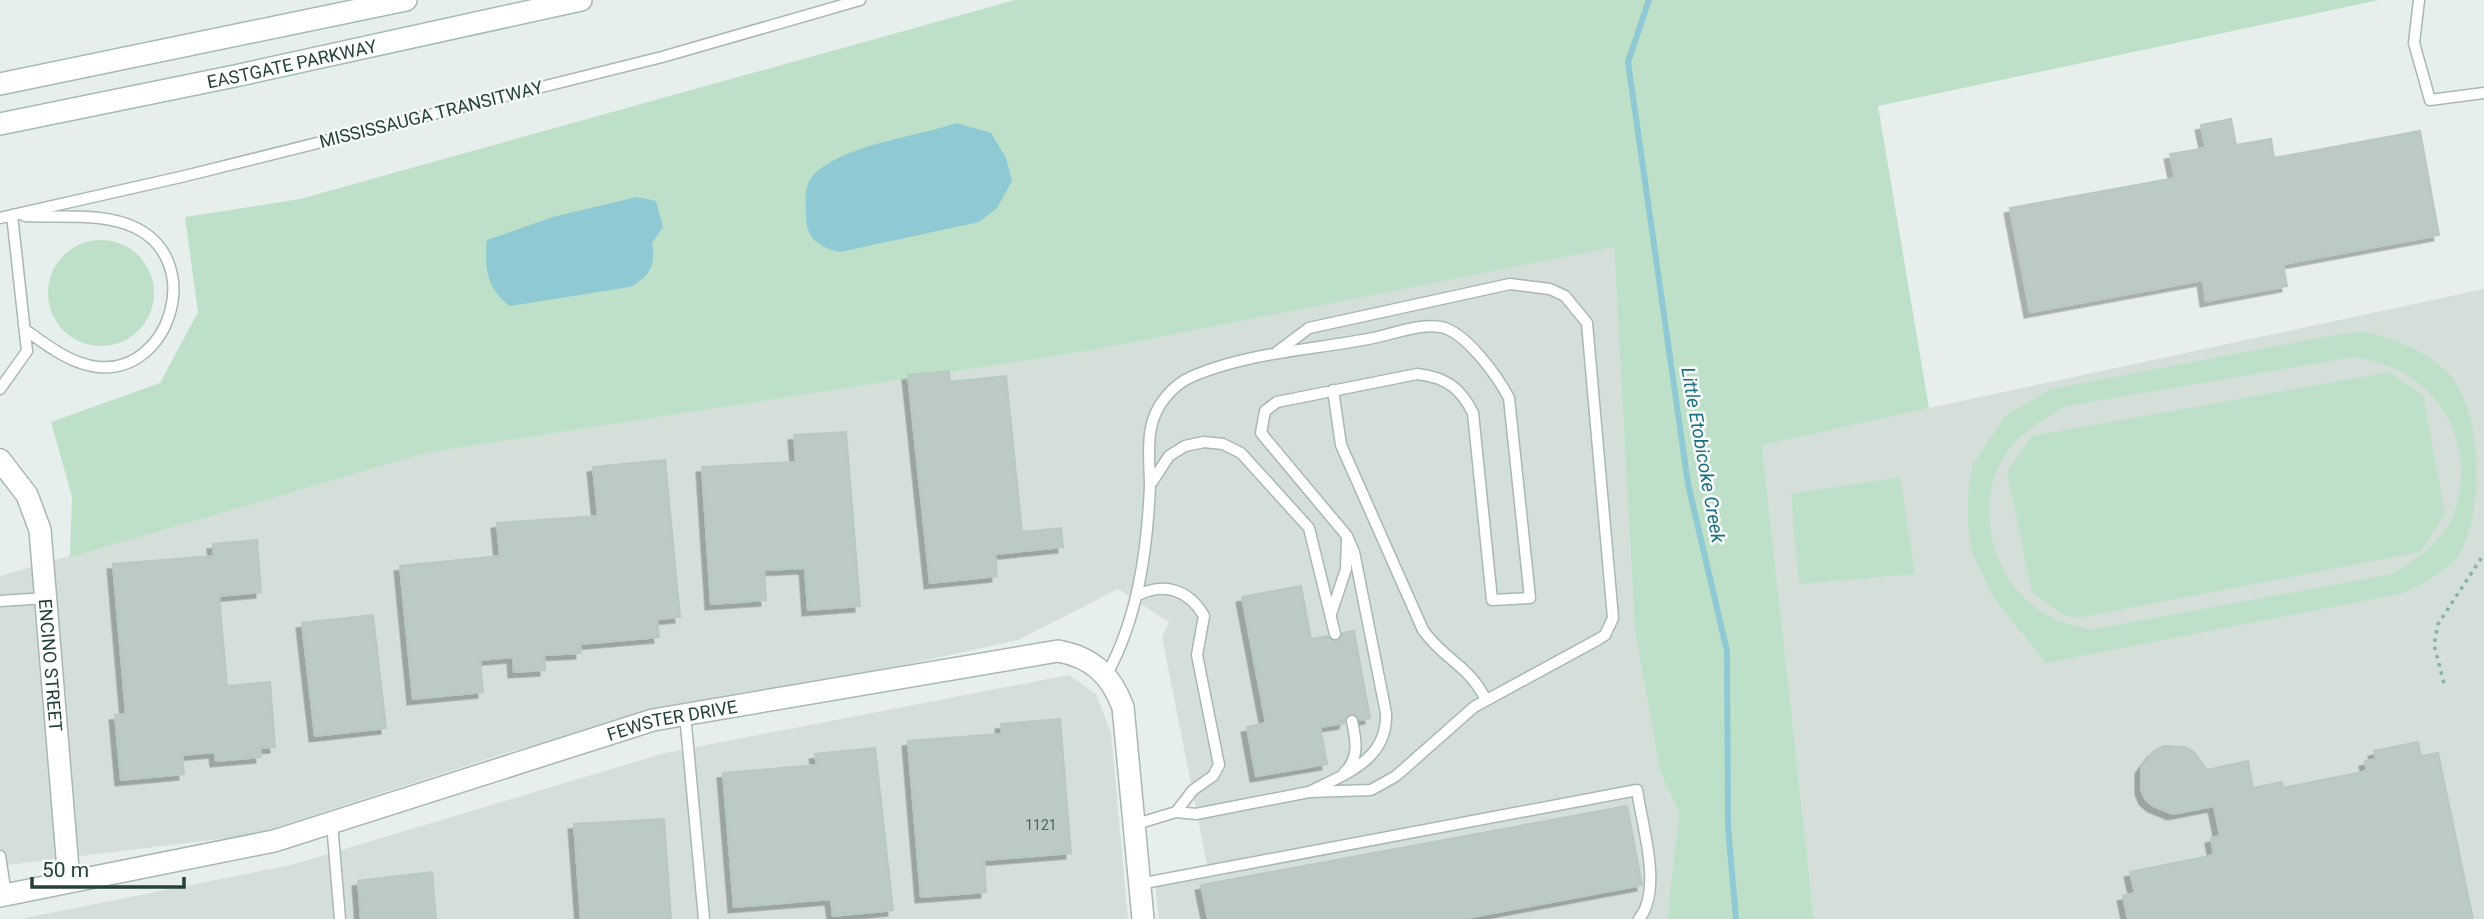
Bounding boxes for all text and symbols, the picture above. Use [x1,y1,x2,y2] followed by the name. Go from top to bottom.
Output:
[205,35,379,92] street label: EASTGATE PARKWAY
[317,76,545,152] street label: MISSISSAUGA TRANSITWAY
[1676,365,1730,545] water label: Little Etobicoke Creek
[35,598,67,733] street label: ENCINO STREET
[604,695,739,745] street label: FEWSTER DRIVE
[1025,817,1057,833] house number: 1121
[32,846,184,890] scale bar
[42,858,89,882] text: 50 m

